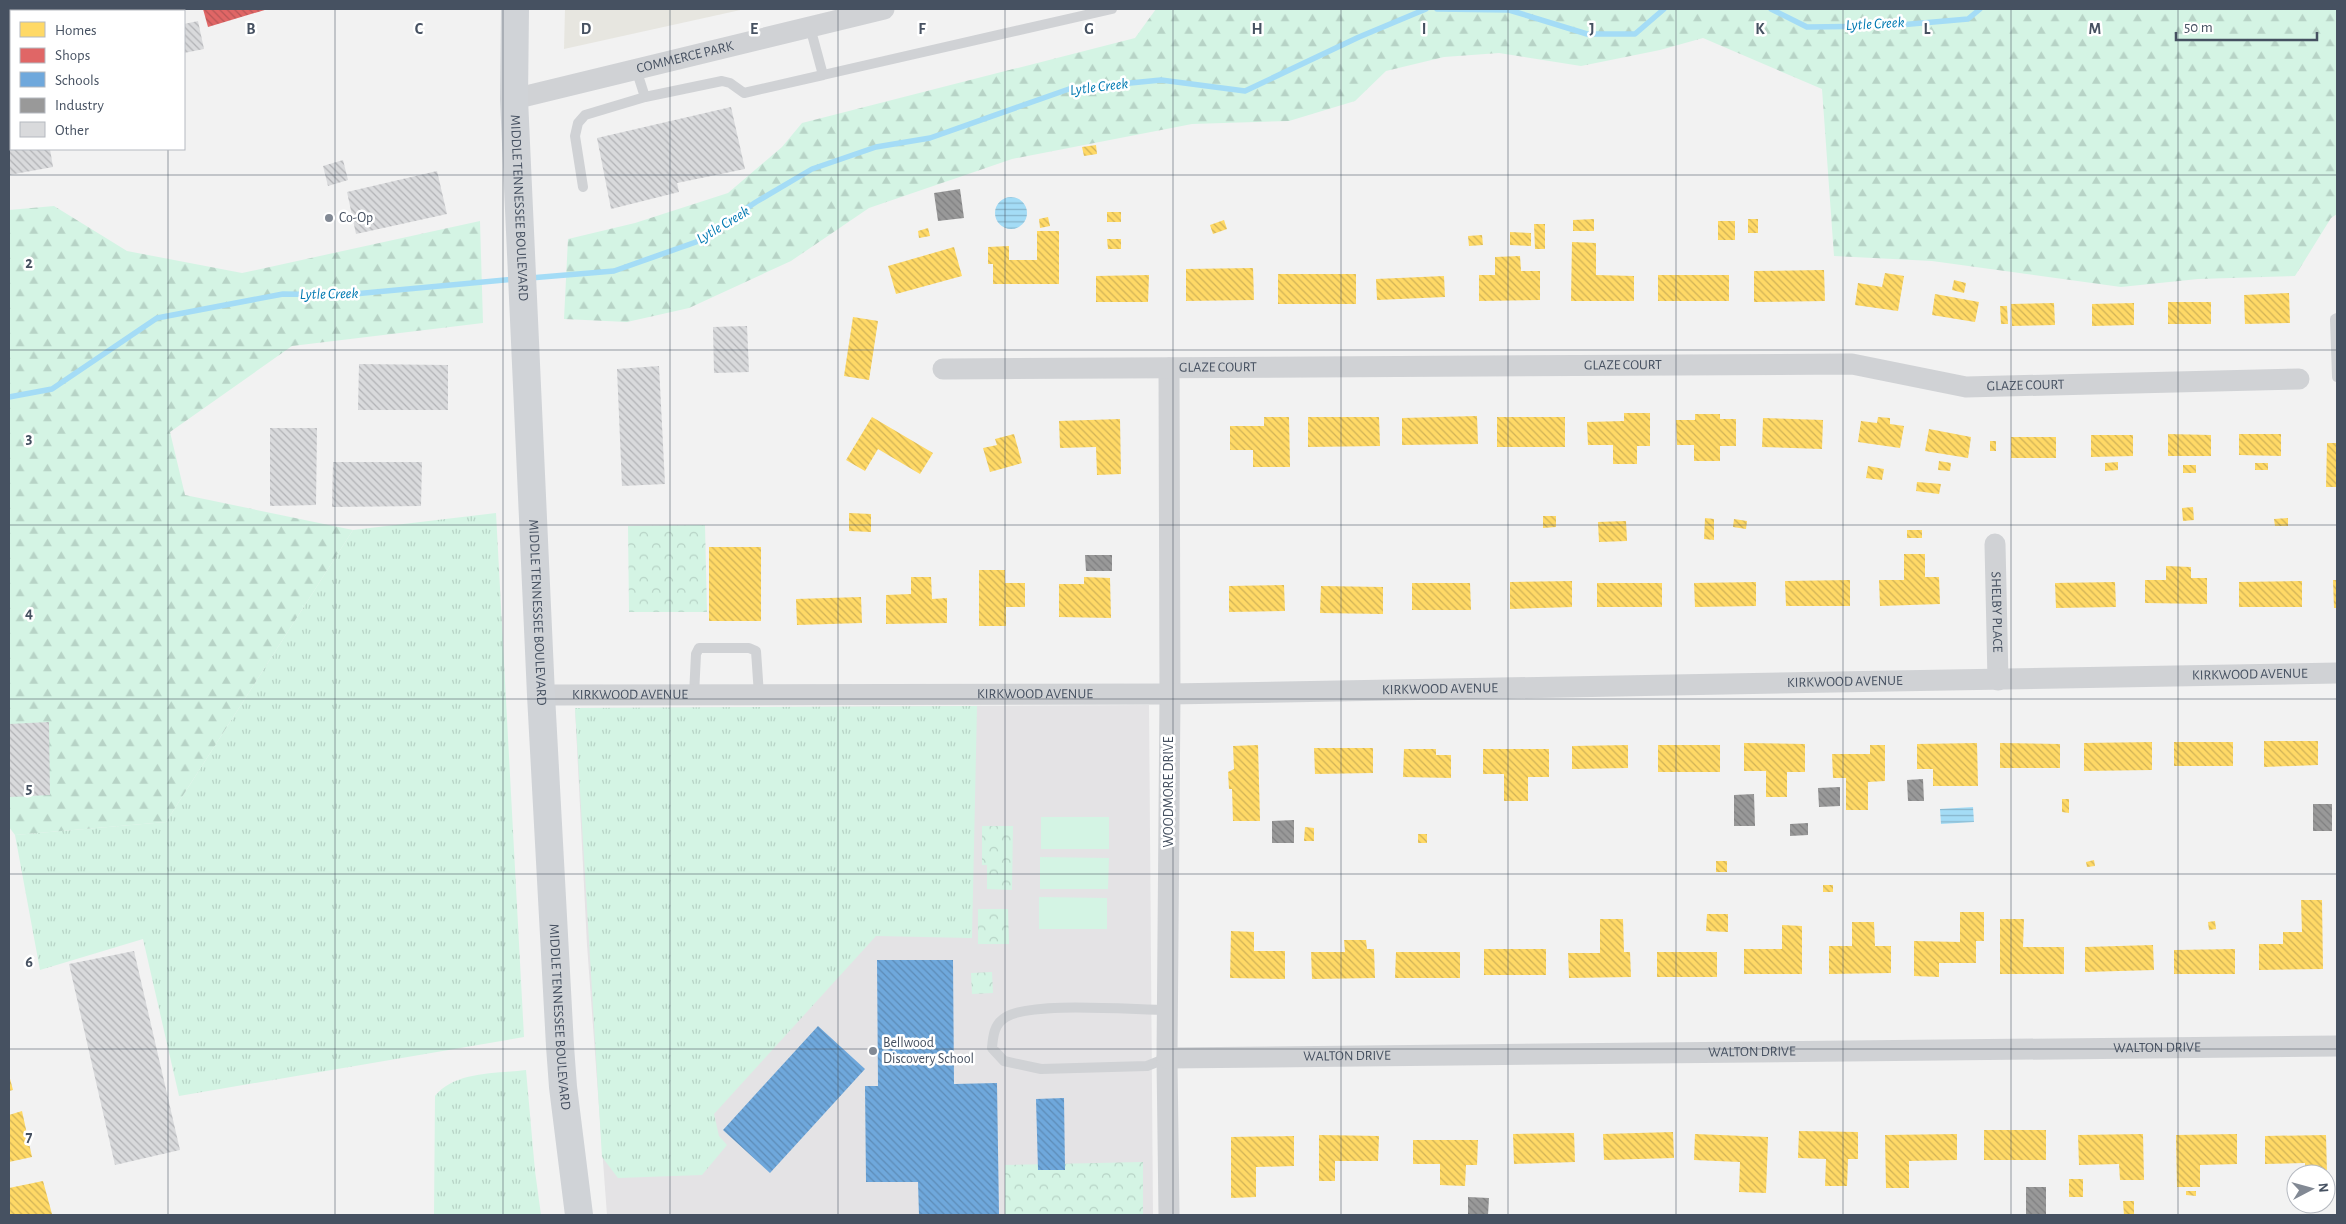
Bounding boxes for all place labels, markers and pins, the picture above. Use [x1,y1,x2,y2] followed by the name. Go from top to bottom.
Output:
[339,211,373,225] place label: Co-Op
[323,212,335,224] marker: Co-Op
[883,1036,974,1066] place label: Bellwood Discovery School
[867,1045,879,1057] marker: Bellwood Discovery School

